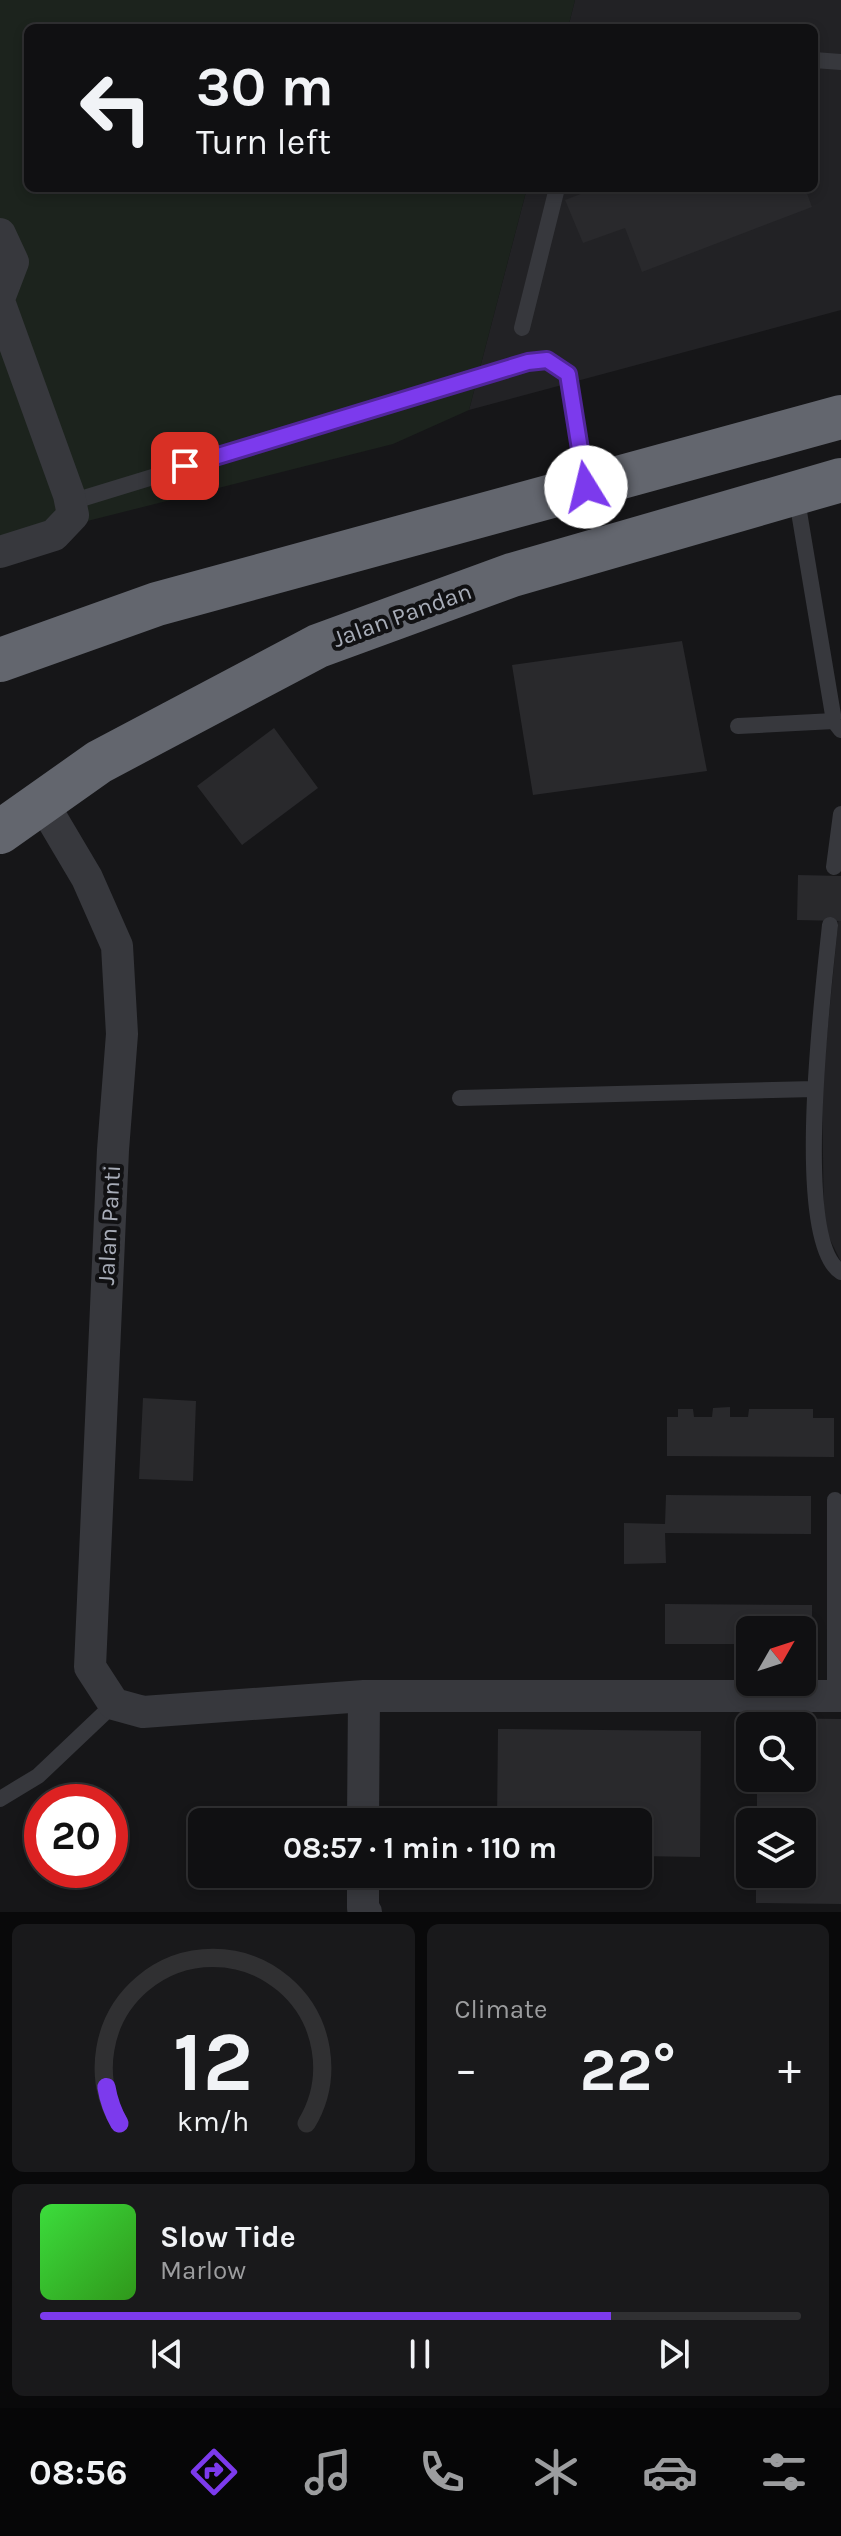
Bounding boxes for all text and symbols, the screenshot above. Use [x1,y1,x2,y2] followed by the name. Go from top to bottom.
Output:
[196,54,334,119] text: 30 m
[64,56,168,160] icon: left
[196,121,331,163] text: Turn left
[151,432,219,500] pin
[163,444,207,488] icon: arrive
[544,445,628,529] position arrow
[329,577,475,653] street label: Jalan Pandan
[92,1164,126,1286] street label: Jalan Panti
[736,1616,816,1696] north arrow
[736,1616,816,1888] map controls
[736,1712,816,1792] button: search
[24,1784,128,1888] speed limit sign: 20
[736,1808,816,1888] button: layers
[283,1830,557,1866] text: 08:57 · 1 min · 110 m
[455,1994,547,2025] text: Climate
[173,2014,253,2111] text: 12
[580,2035,676,2105] text: 22°
[455,2044,478,2095] text: −
[778,2044,801,2095] text: +
[177,2105,249,2138] text: km/h
[160,2219,296,2255] text: Slow Tide
[160,2255,246,2286] text: Marlow
[145,2332,189,2376] icon: previous
[398,2332,442,2376] icon: pause
[652,2332,696,2376] icon: next
[186,2444,242,2500] icon: directions
[300,2444,356,2500] icon: music
[414,2444,470,2500] icon: phone
[528,2444,584,2500] icon: climate
[642,2444,698,2500] icon: car
[756,2444,812,2500] icon: filters
[29,2451,128,2493] text: 08:56

